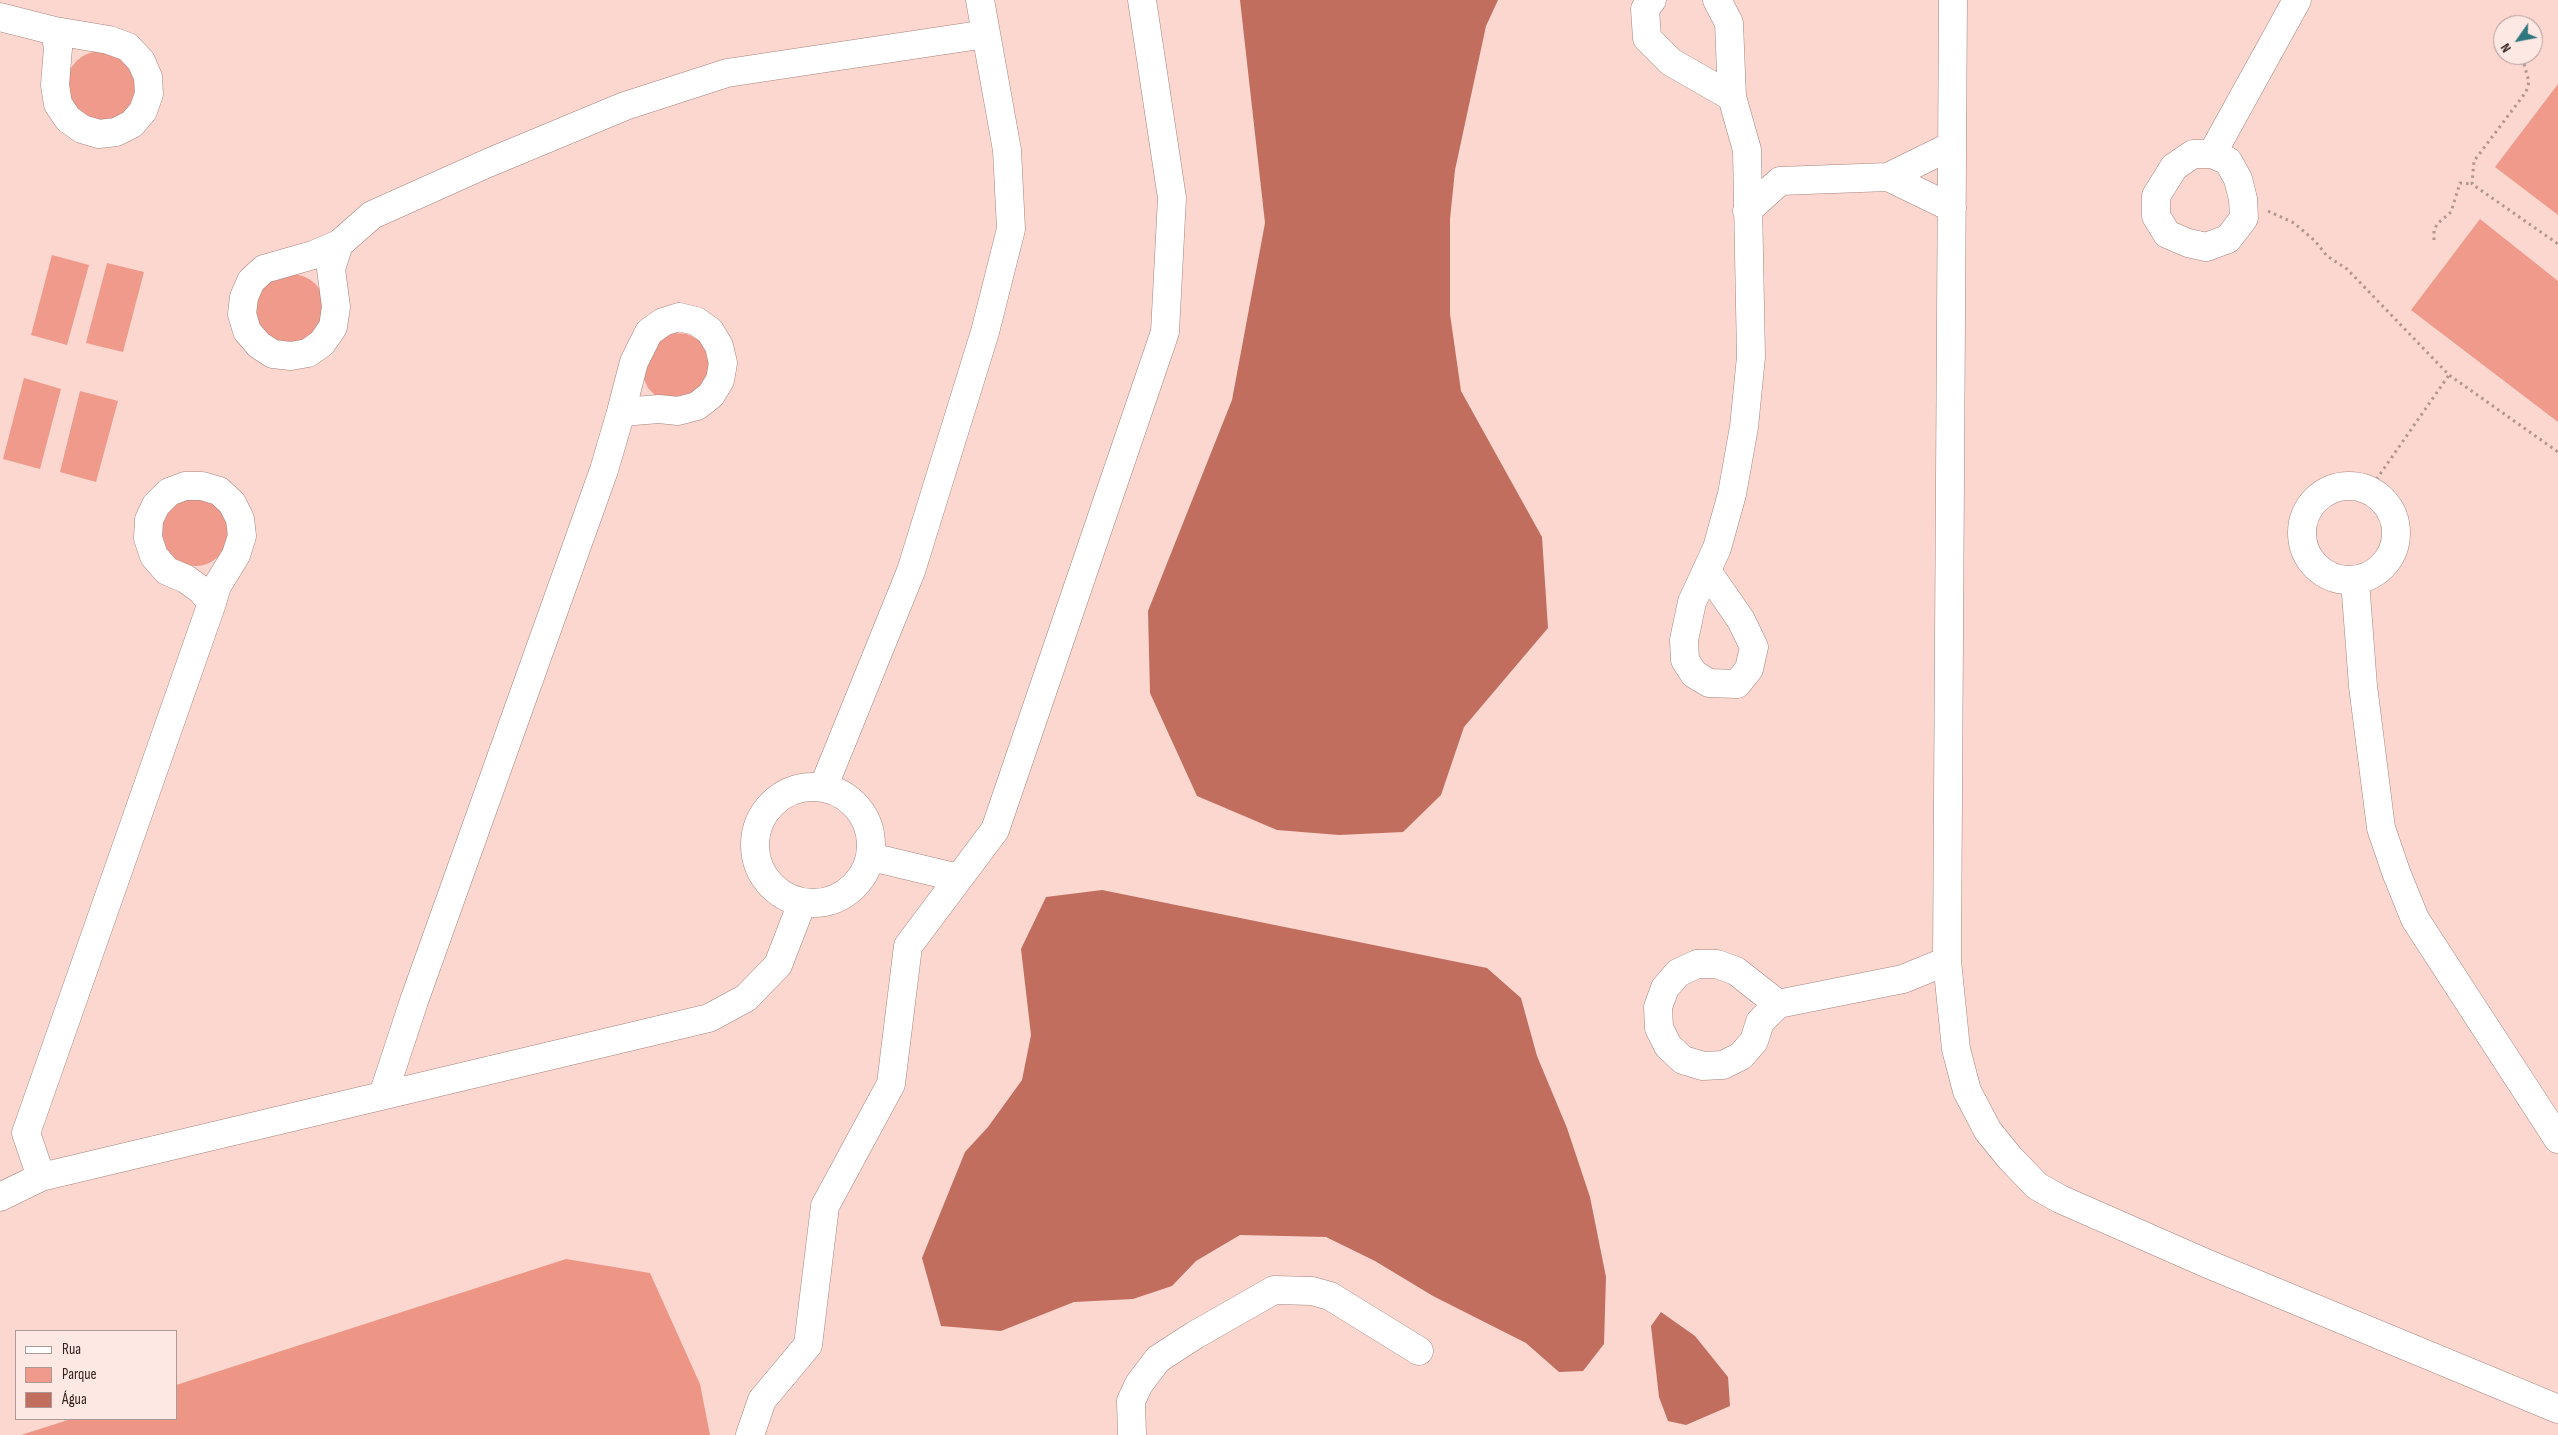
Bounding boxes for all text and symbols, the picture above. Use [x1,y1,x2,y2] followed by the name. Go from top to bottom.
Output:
[2493,15,2543,65] north arrow
[2497,40,2515,56] text: N
[15,1330,178,1420] legend
[62,1340,81,1359] text: Rua
[62,1365,97,1384] text: Parque
[62,1390,87,1409] text: Água

